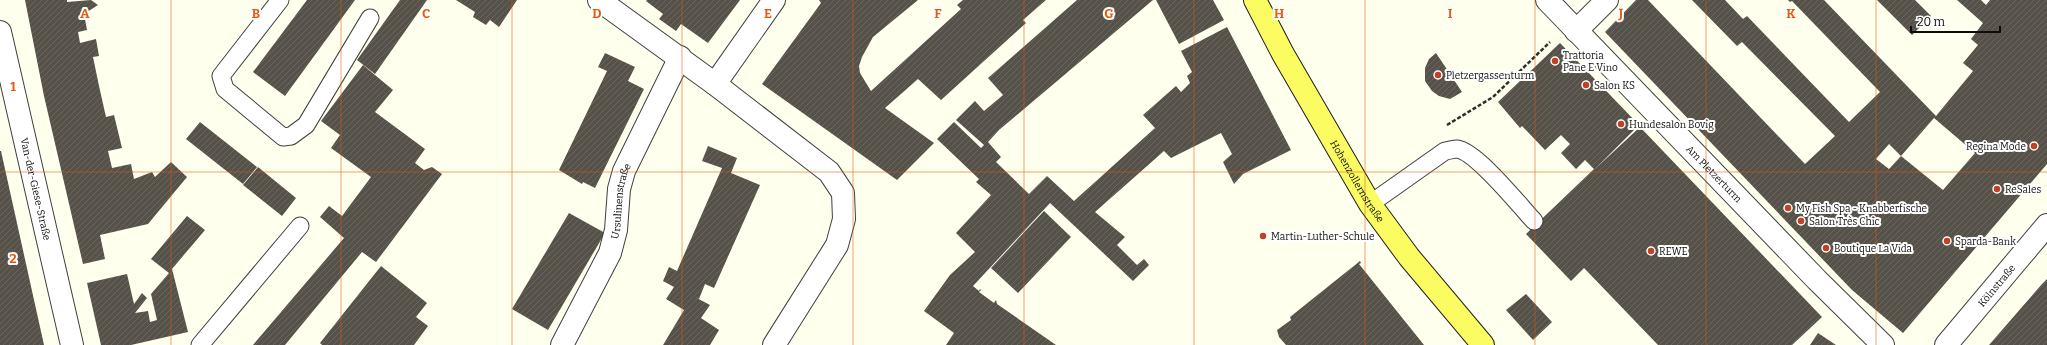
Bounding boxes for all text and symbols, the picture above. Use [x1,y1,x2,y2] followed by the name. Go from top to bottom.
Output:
[80,6,90,21] text: A
[252,6,260,21] text: B
[422,6,430,21] text: C
[592,6,602,21] text: D
[764,6,772,21] text: E
[934,6,942,21] text: F
[1104,6,1114,21] text: G
[1274,6,1284,21] text: H
[1448,6,1453,21] text: I
[1618,6,1624,21] text: J
[1786,6,1796,21] text: K
[1911,8,2000,34] scale bar
[1917,15,1946,29] text: 20 m
[1563,50,1618,74] place label: Trattoria Pane E Vino
[1550,56,1560,66] marker: Trattoria Pane E Vino
[1433,70,1443,80] marker: Pletzergassenturm
[1446,70,1535,82] place label: Pletzergassenturm
[10,79,16,94] text: 1
[1581,80,1591,90] marker: Salon KS
[1594,80,1635,92] place label: Salon KS
[1616,119,1626,129] marker: Hundesalon Bovig
[1629,119,1714,131] place label: Hundesalon Bovig
[18,137,53,241] street label: Van-der-Giese-Straße
[1327,138,1386,225] street label: Hohenzollernstraße
[1966,141,2026,153] place label: Regina Mode
[2029,141,2039,151] marker: Regina Mode
[1683,143,1744,206] street label: Am Pletzerturm
[609,162,634,240] street label: Ursulinenstraße
[1992,184,2002,194] marker: ReSales
[2005,184,2041,196] place label: ReSales
[1783,203,1793,213] marker: My Fish Spa - Knabberfische
[1796,203,1927,215] place label: My Fish Spa - Knabberfische
[1796,216,1806,226] marker: Salon Très Chic
[1809,216,1880,228] place label: Salon Très Chic
[1258,231,1268,241] marker: Martin-Luther-Schule
[1271,231,1375,243] place label: Martin-Luther-Schule
[1942,236,1952,246] marker: Sparda-Bank
[1955,236,2016,248] place label: Sparda-Bank
[1821,243,1831,253] marker: Boutique La Vida
[1834,243,1912,255] place label: Boutique La Vida
[1646,246,1656,256] marker: REWE
[1659,246,1688,258] place label: REWE
[9,251,17,266] text: 2
[1976,262,2018,310] street label: Kölnstraße

